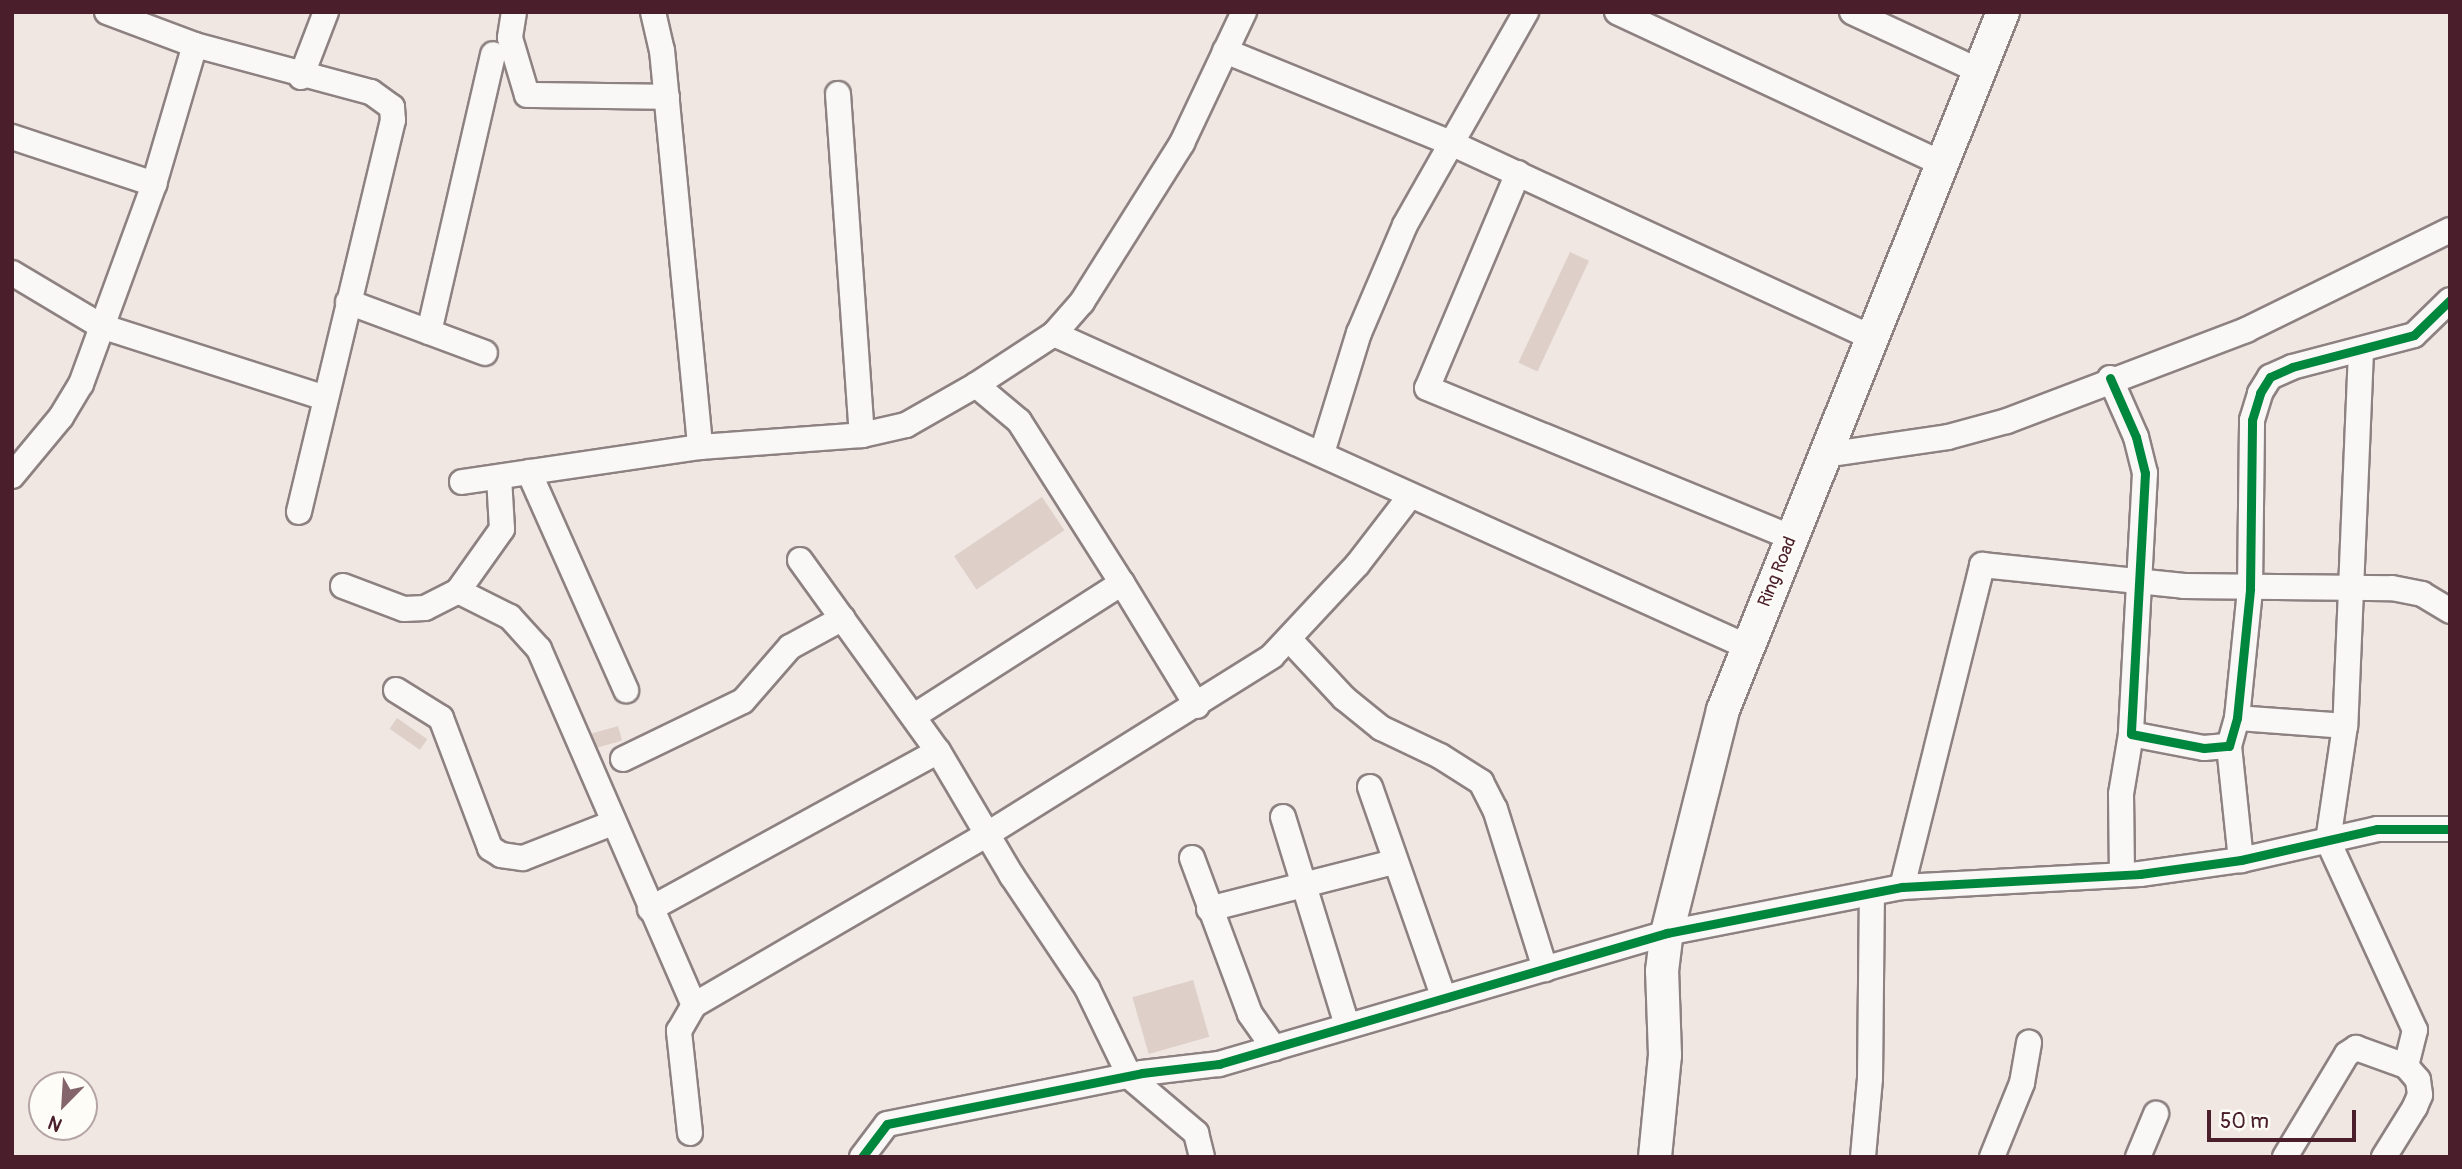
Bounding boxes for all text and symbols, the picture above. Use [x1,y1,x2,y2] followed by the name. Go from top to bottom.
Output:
[1754,534,1802,610] street label: Ring Road
[28,1071,98,1141] north arrow
[2210,1096,2359,1140] scale bar
[2220,1108,2269,1135] text: 50 m
[45,1110,66,1137] text: N

